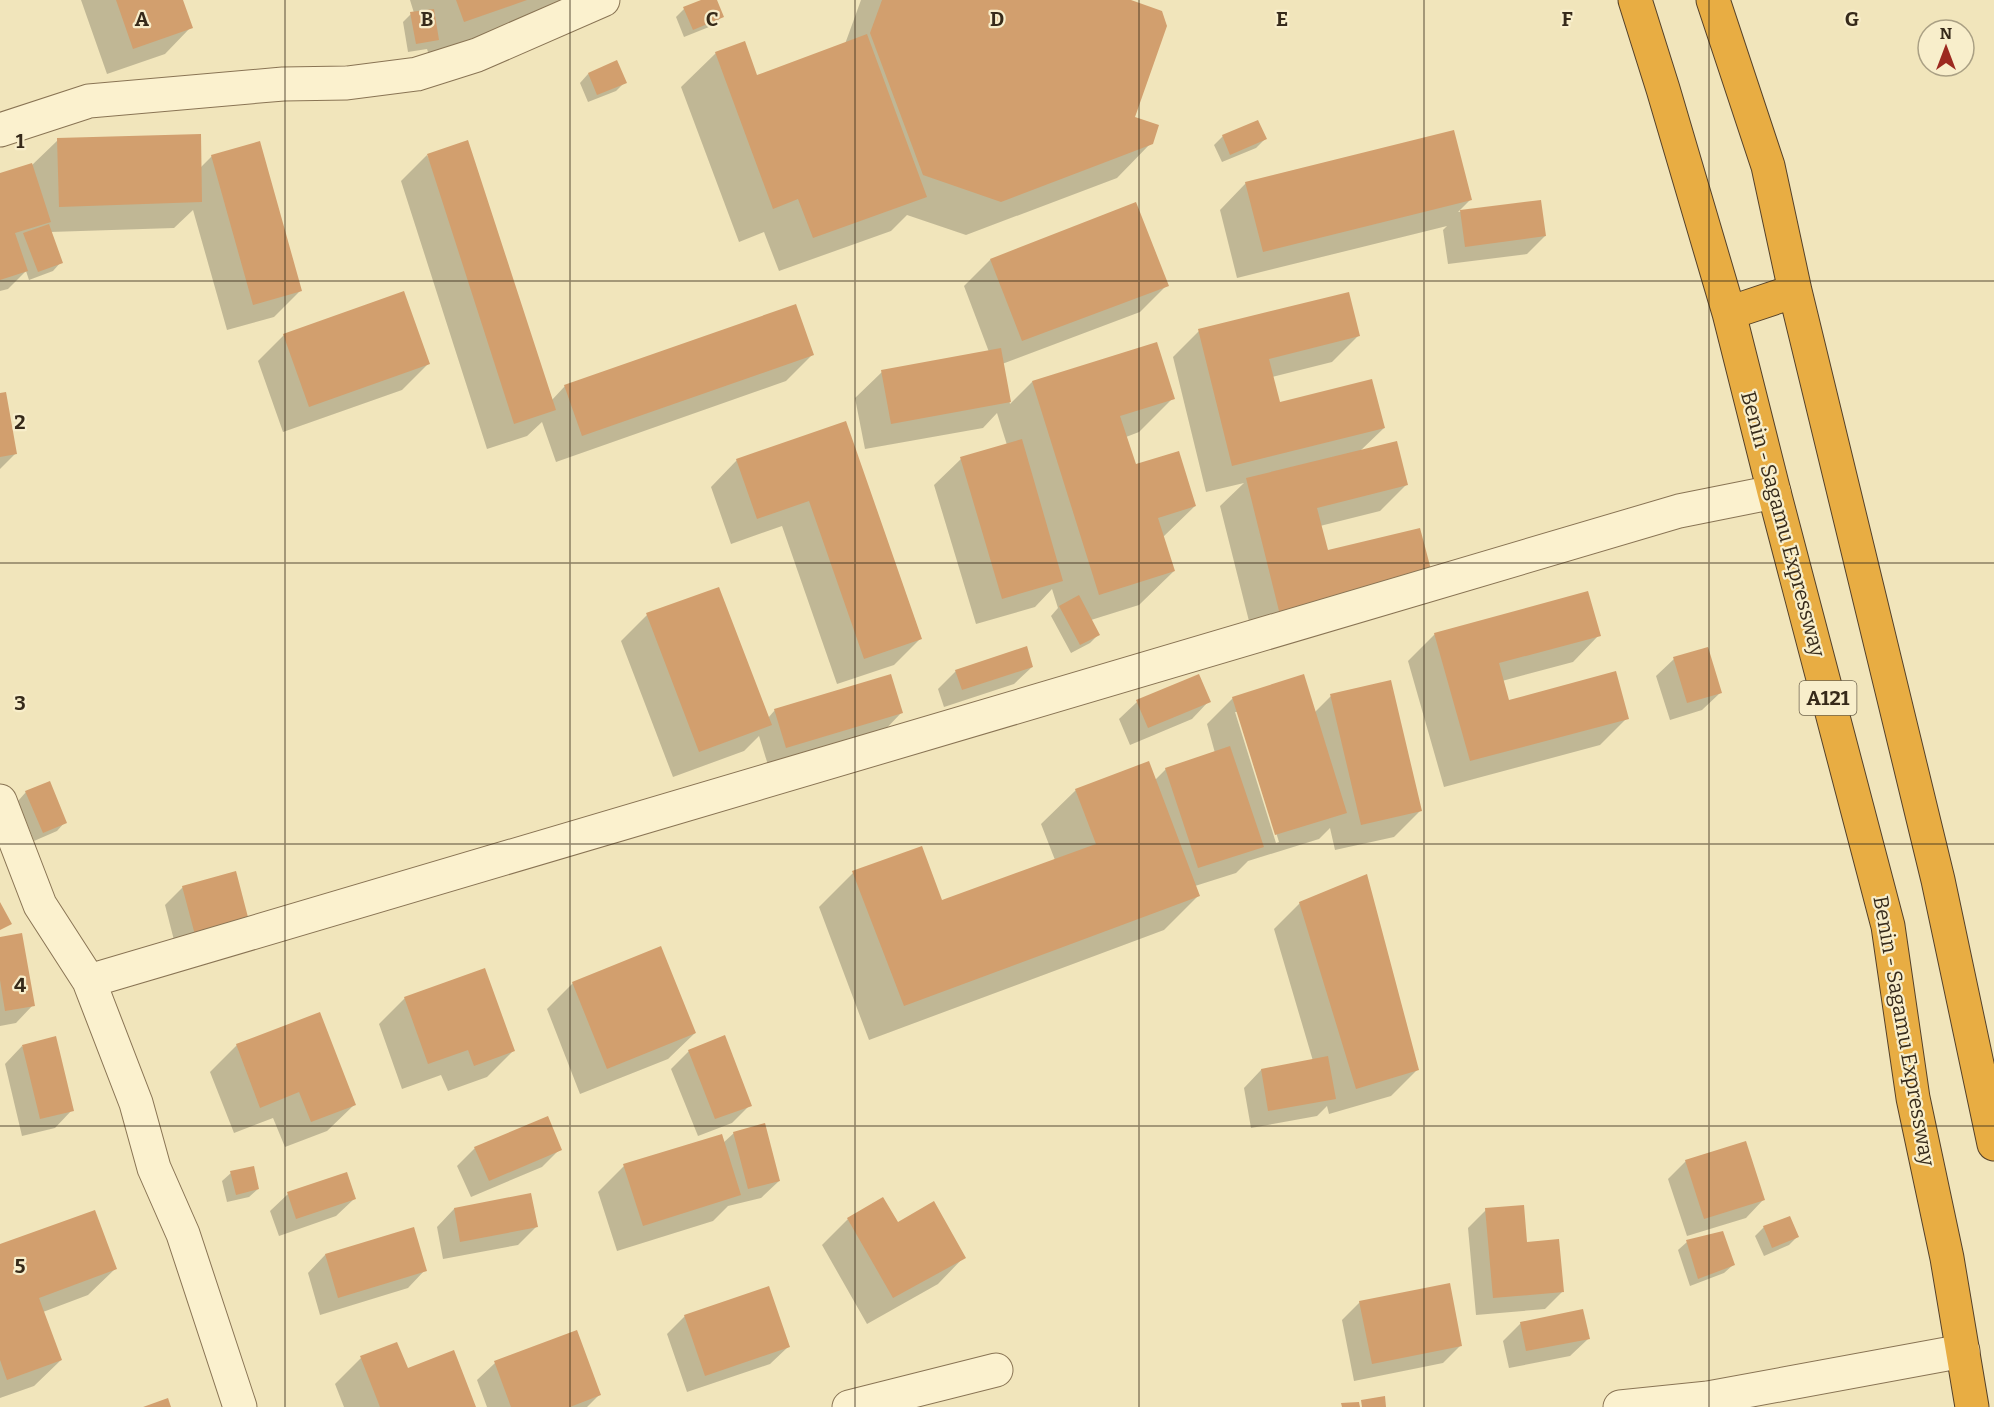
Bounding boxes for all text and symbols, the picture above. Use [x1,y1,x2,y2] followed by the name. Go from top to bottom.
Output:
[135,7,150,31] text: A
[421,7,434,31] text: B
[706,7,718,31] text: C
[990,7,1004,31] text: D
[1276,7,1288,31] text: E
[1561,7,1573,31] text: F
[1845,7,1859,31] text: G
[1916,18,1976,78] north arrow
[1940,24,1952,43] text: N
[16,129,25,153] text: 1
[1735,388,1831,661] street label: Benin - Sagamu Expressway
[14,410,26,434] text: 2
[1800,681,1856,715] road number: A121
[14,691,26,715] text: 3
[1867,894,1941,1169] street label: Benin - Sagamu Expressway
[14,973,26,997] text: 4
[15,1254,26,1278] text: 5

